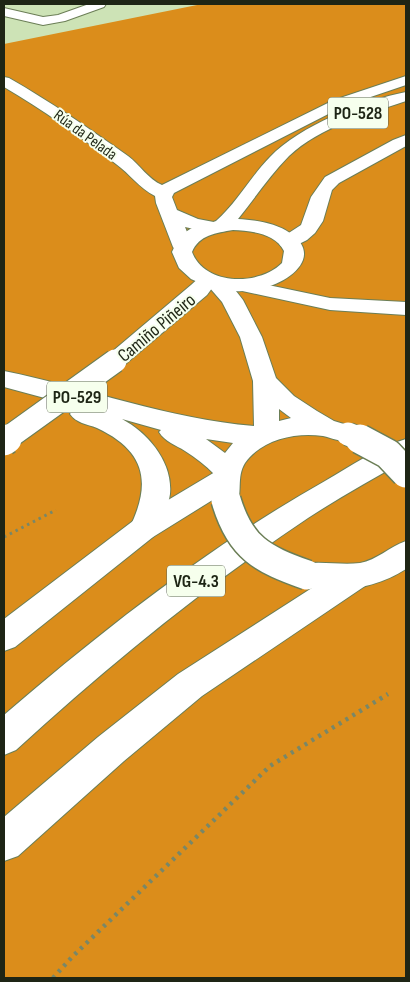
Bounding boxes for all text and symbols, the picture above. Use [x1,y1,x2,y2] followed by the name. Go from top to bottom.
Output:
[328,98,388,128] road number: PO-528
[50,106,120,164] street label: Rúa da Pelada
[113,289,201,367] street label: Camiño Piñeiro
[47,382,107,412] road number: PO-529
[167,566,225,596] road number: VG-4.3

